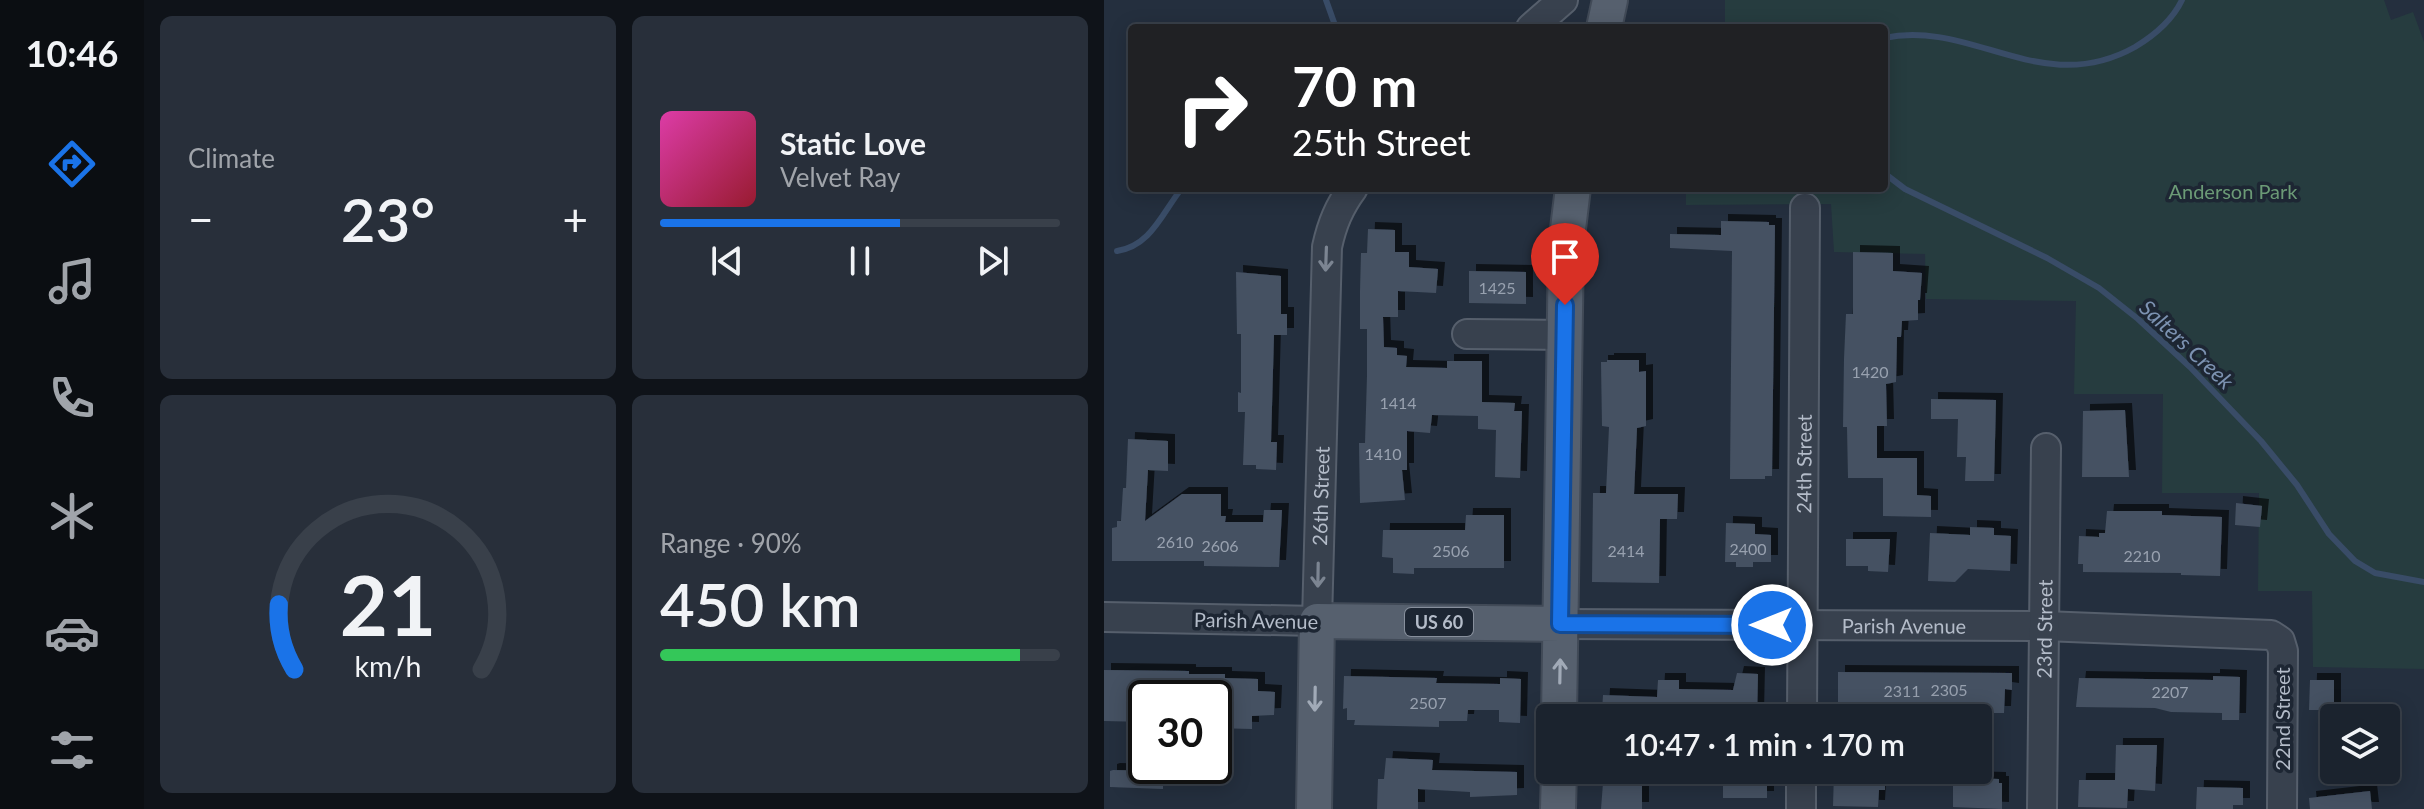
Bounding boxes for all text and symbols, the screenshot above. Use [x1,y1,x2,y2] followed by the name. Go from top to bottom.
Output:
[26,31,118,75] text: 10:46
[1292,52,1417,119] text: 70 m
[1160,56,1264,160] icon: right
[1292,120,1471,164] text: 25th Street
[780,125,926,161] text: Static Love
[44,136,100,192] icon: directions
[188,142,275,174] text: Climate
[780,161,900,193] text: Velvet Ray
[2169,179,2298,203] park label: Anderson Park
[341,183,435,255] text: 23°
[188,193,214,245] text: −
[562,193,588,245] text: +
[1531,223,1599,305] pin
[1543,235,1587,279] icon: arrive
[705,239,749,283] icon: previous
[838,239,882,283] icon: pause
[971,239,1015,283] icon: next
[1319,245,1334,272] one-way arrow
[44,253,100,309] icon: music
[1478,278,1516,297] house number: 1425
[2134,294,2240,395] water label: Salters Creek
[1851,362,1889,381] house number: 1420
[44,370,100,426] icon: phone
[1379,393,1417,412] house number: 1414
[1791,414,1816,514] street label: 24th Street
[1364,444,1402,463] house number: 1410
[1307,446,1334,546] street label: 26th Street
[44,488,100,544] icon: climate
[660,527,802,559] text: Range · 90%
[1156,532,1194,551] house number: 2610
[1201,536,1239,555] house number: 2606
[1729,539,1767,558] house number: 2400
[1432,541,1470,560] house number: 2506
[1607,541,1645,560] house number: 2414
[2123,546,2161,565] house number: 2210
[340,553,436,653] text: 21
[1311,561,1326,588] one-way arrow
[660,568,861,640] text: 450 km
[2031,579,2057,679] street label: 23rd Street
[1730,583,1814,667] position arrow
[44,605,100,661] icon: car
[1194,607,1318,633] street label: Parish Avenue
[1405,608,1473,636] road number: US 60
[1842,613,1966,638] street label: Parish Avenue
[355,649,421,683] text: km/h
[1552,658,1568,685] one-way arrow
[2270,667,2294,771] street label: 22nd Street
[1128,680,1232,784] speed limit sign: 30
[1930,680,1968,699] house number: 2305
[1883,681,1921,700] house number: 2311
[2151,682,2189,701] house number: 2207
[1307,685,1323,712] one-way arrow
[1409,693,1447,712] house number: 2507
[2320,704,2400,784] map controls
[2320,704,2400,784] button: layers
[44,722,100,778] icon: filters
[1623,726,1905,762] text: 10:47 · 1 min · 170 m

